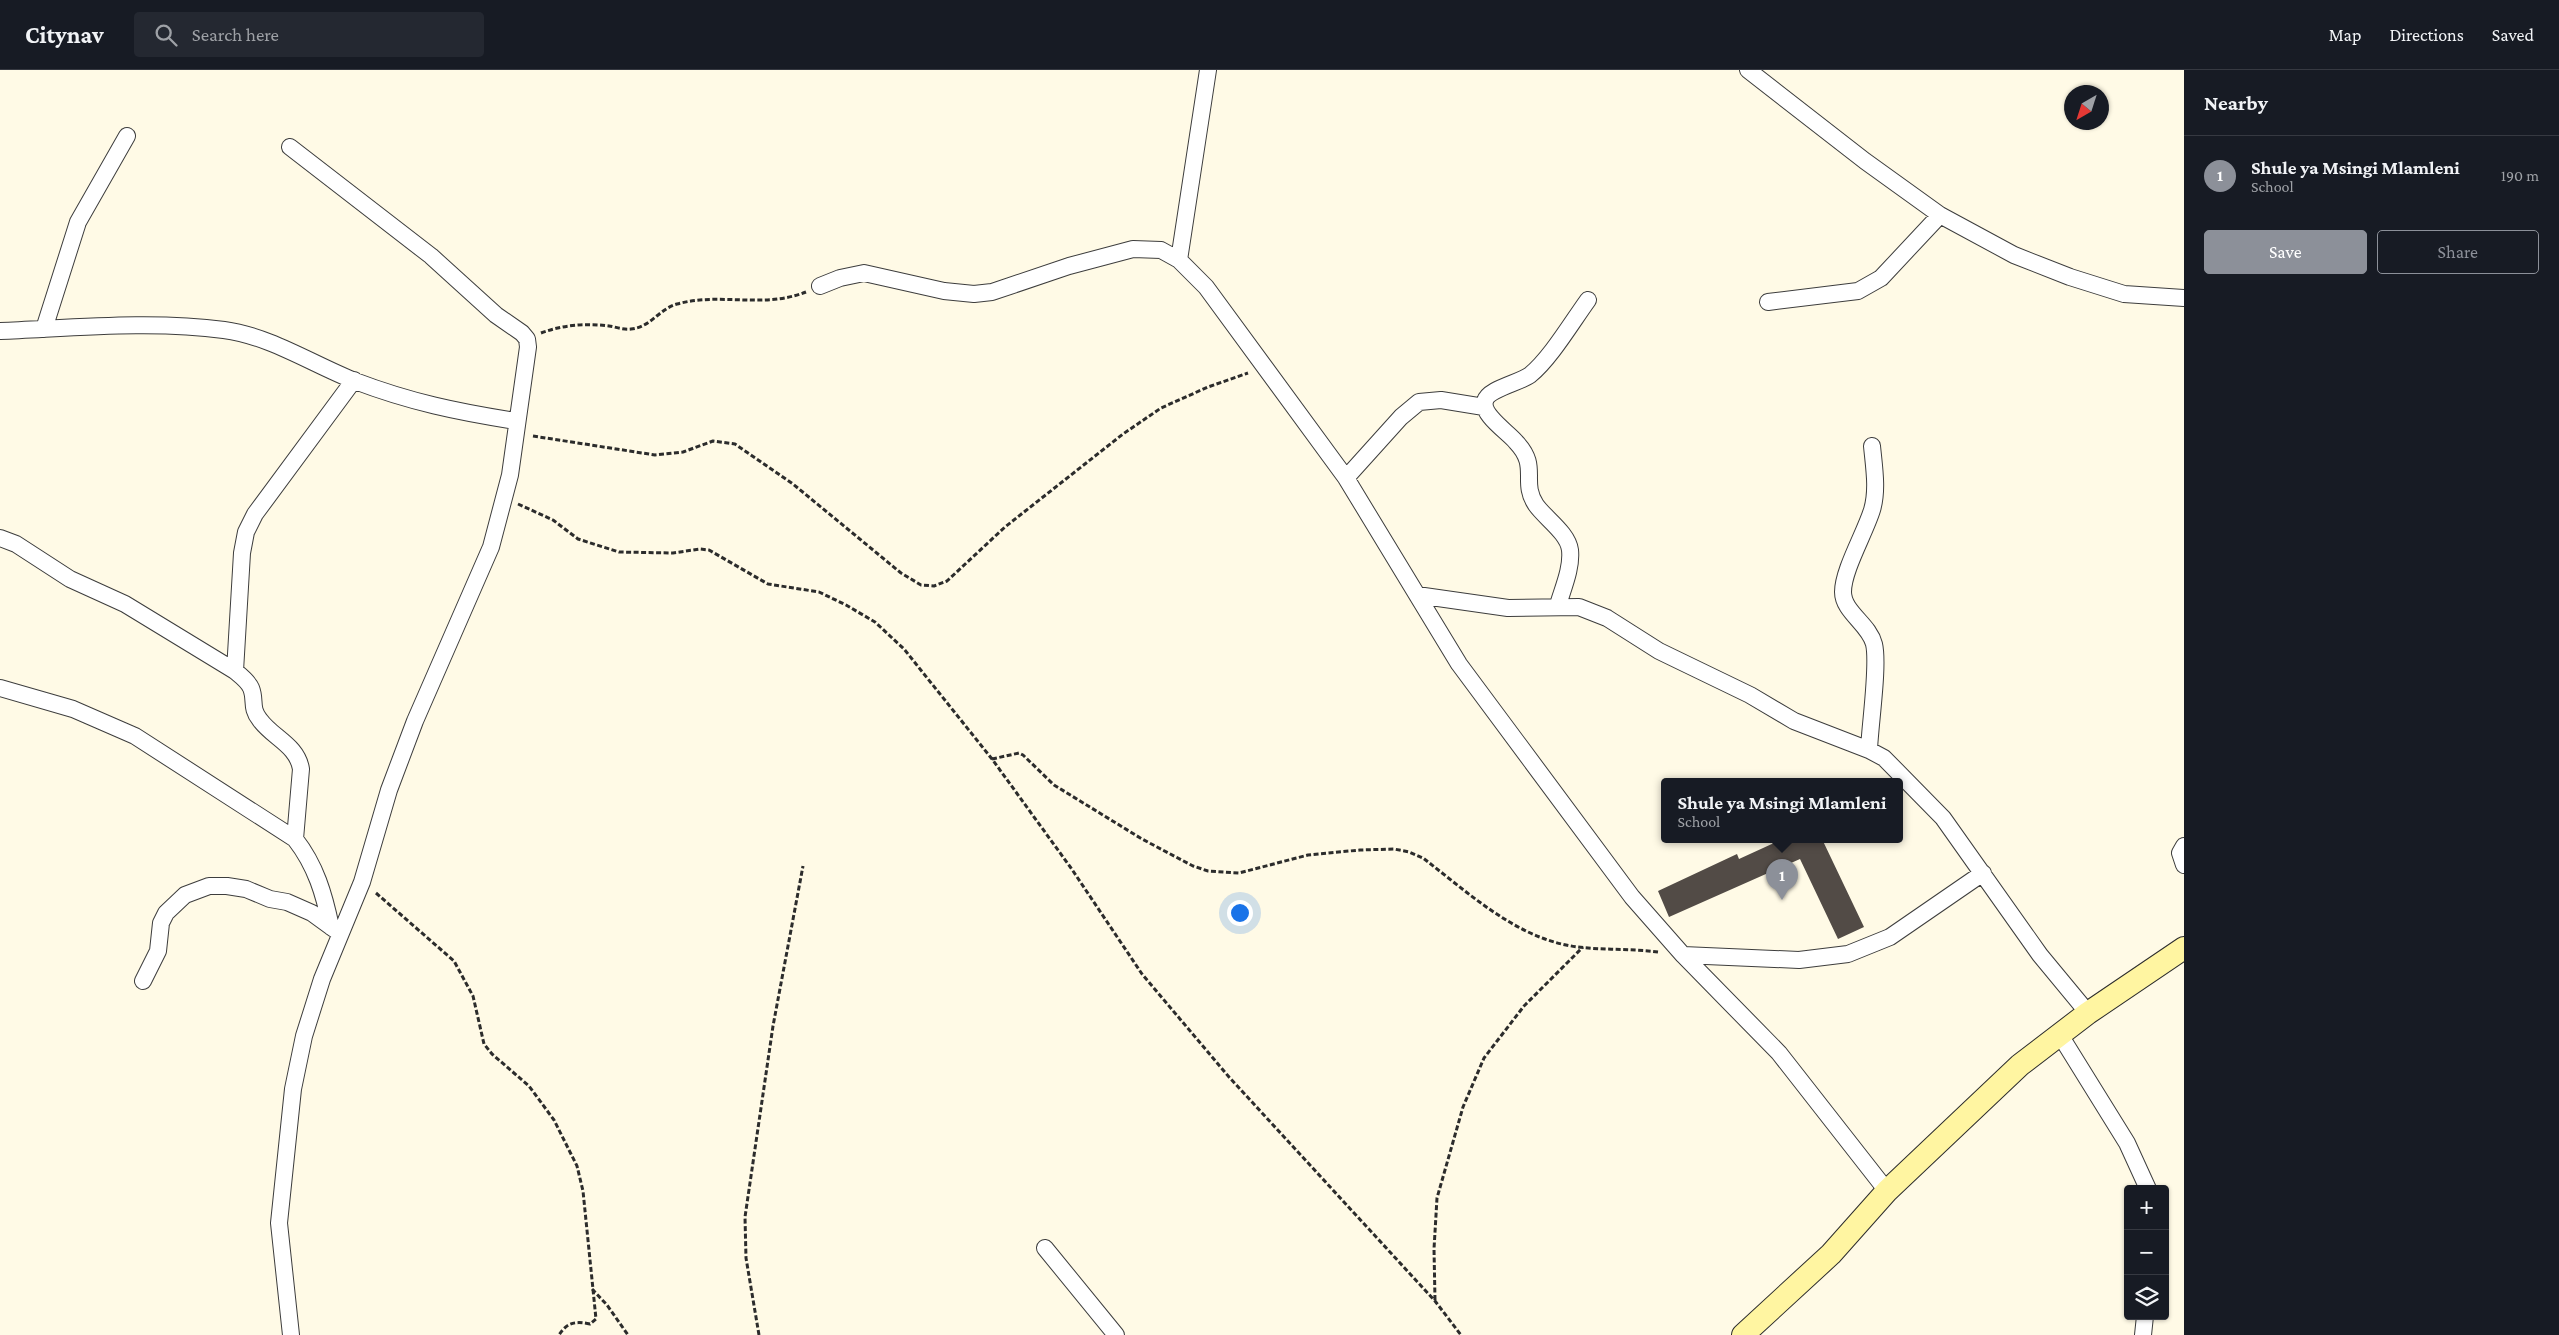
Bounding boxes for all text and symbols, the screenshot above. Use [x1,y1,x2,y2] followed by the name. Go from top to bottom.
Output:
[134,12,484,57] search box
[25,21,104,48] text: Citynav
[152,21,180,49] icon: search
[192,24,279,45] text: Search here
[2329,25,2361,45] text: Map
[2389,25,2464,45] text: Directions
[2492,25,2534,45] text: Saved
[2064,85,2109,130] north arrow
[2204,91,2268,115] text: Nearby
[2251,157,2460,178] text: Shule ya Msingi Mlamleni
[2217,167,2223,184] text: 1
[2501,167,2539,184] text: 190 m
[2251,178,2294,195] text: School
[2204,230,2367,274] button: Save
[2377,230,2539,274] button: Share
[1661,778,1903,843] popup
[1678,792,1886,813] text: Shule ya Msingi Mlamleni
[1678,813,1720,830] text: School
[1766,859,1798,900] pin: 1
[1227,900,1253,926] your location
[2124,1185,2169,1320] map controls
[2124,1185,2169,1230] button: +
[2124,1230,2169,1275] button: −
[2124,1275,2169,1320] button: layers

